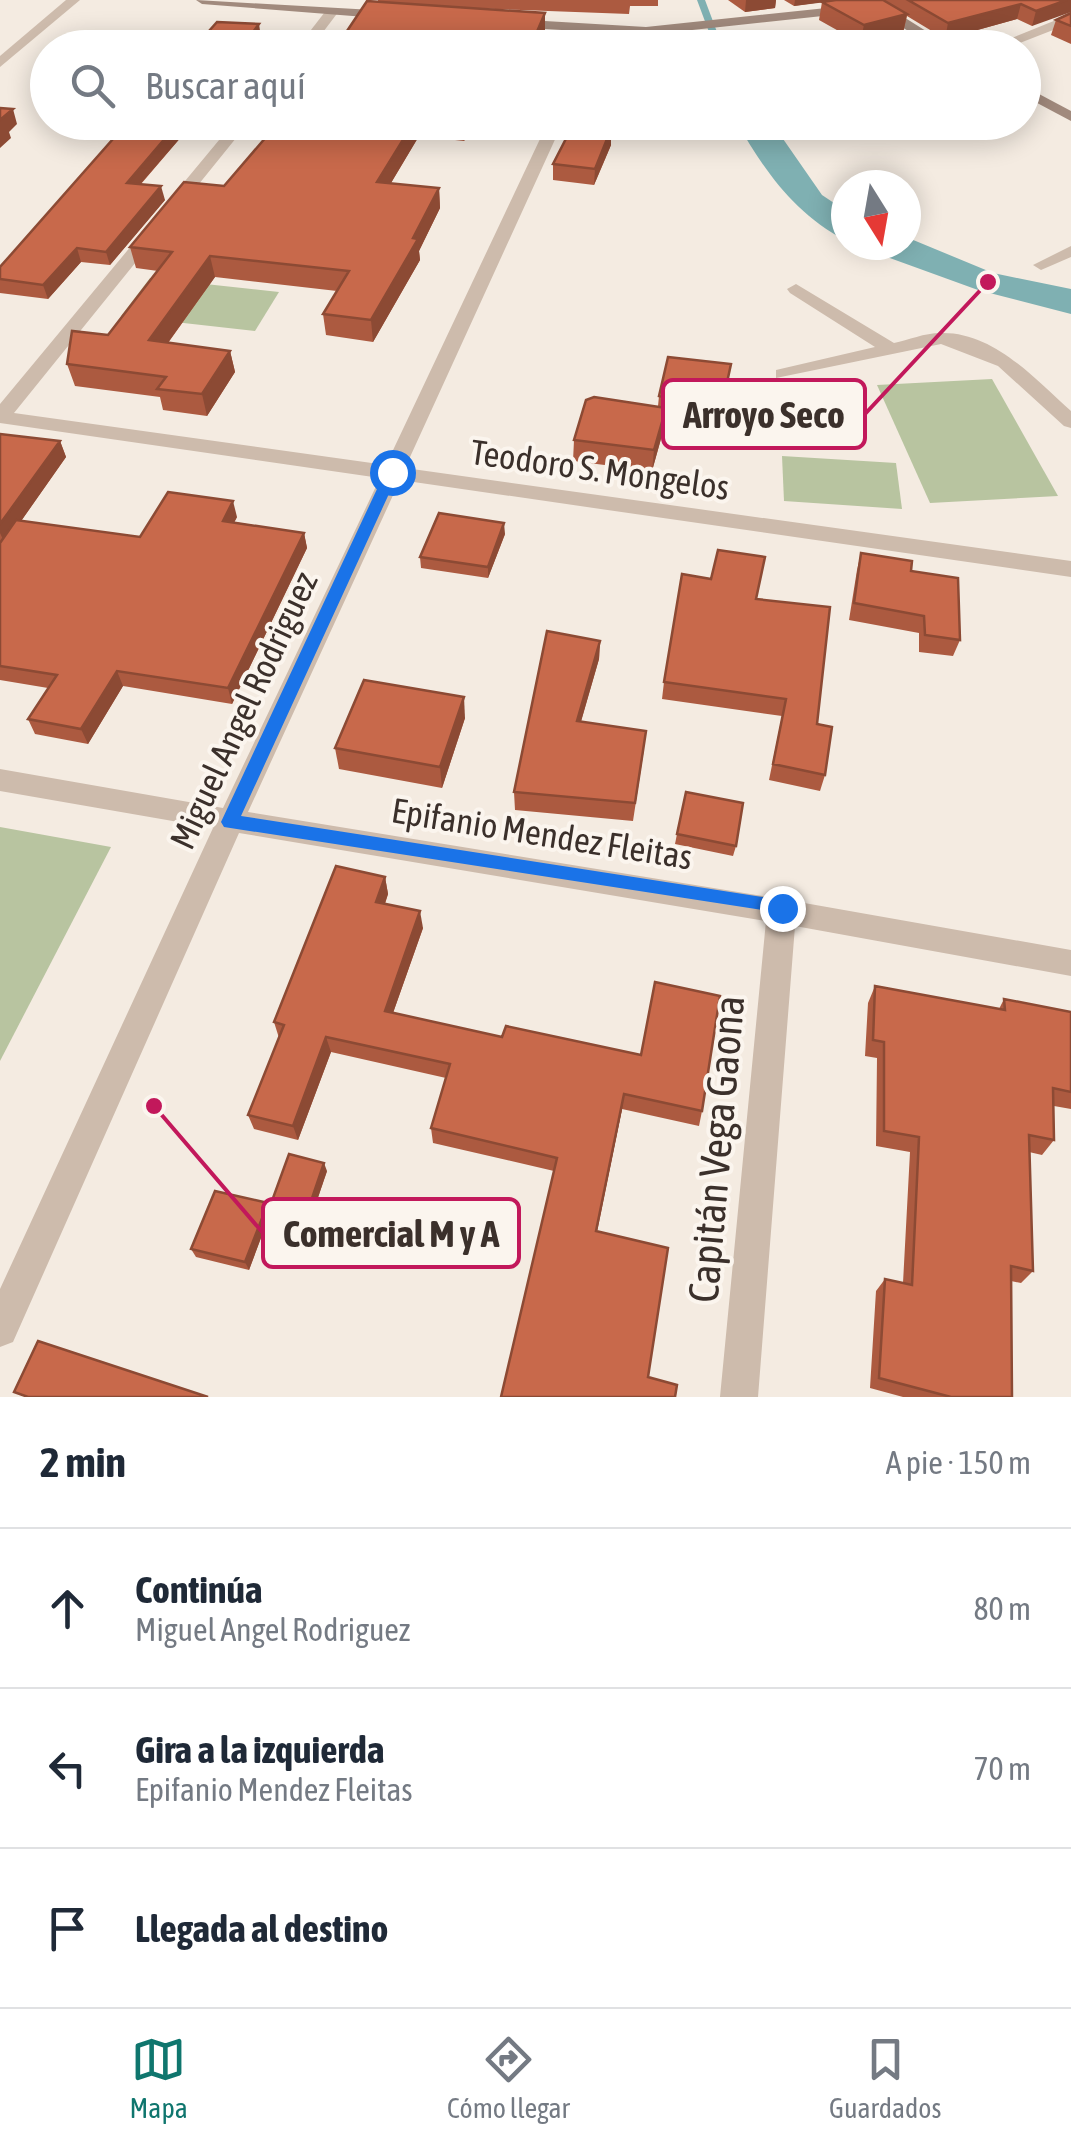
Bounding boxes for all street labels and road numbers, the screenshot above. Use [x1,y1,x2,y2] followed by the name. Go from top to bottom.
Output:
[468,431,732,507] street label: Teodoro S. Mongelos
[161,565,325,855] street label: Miguel Angel Rodriguez
[389,789,695,877] street label: Epifanio Mendez Fleitas
[679,993,753,1305] street label: Capitán Vega Gaona

